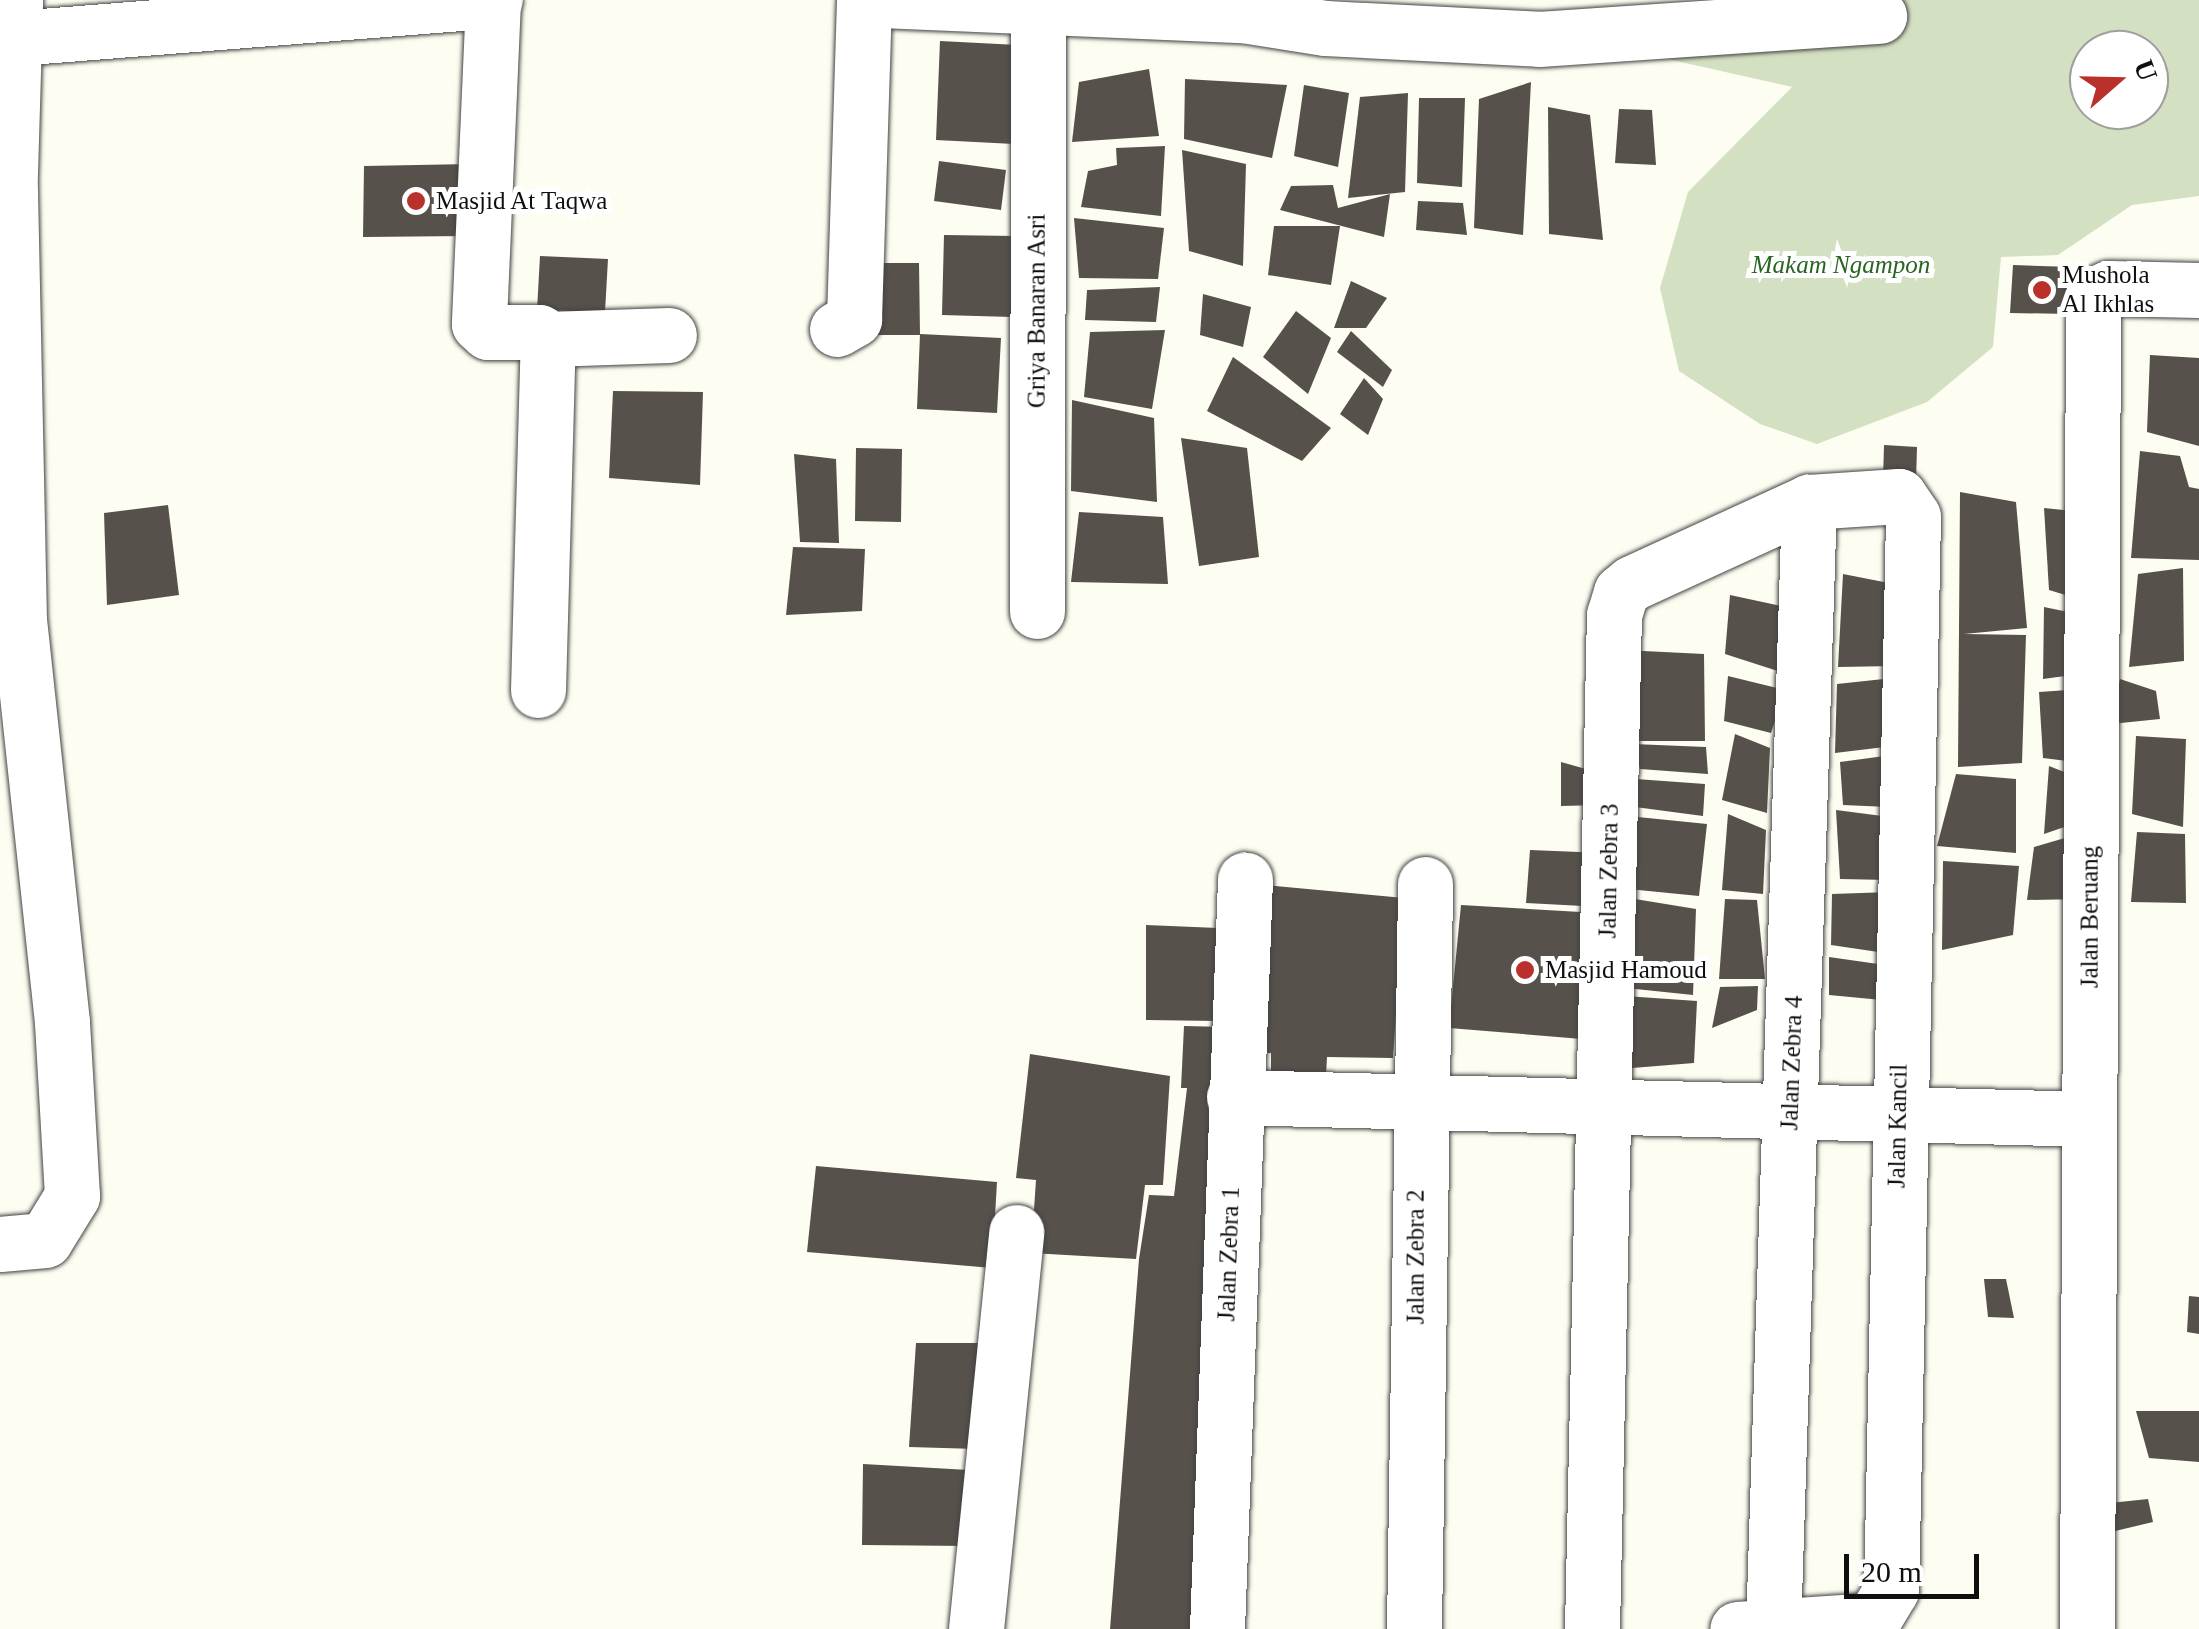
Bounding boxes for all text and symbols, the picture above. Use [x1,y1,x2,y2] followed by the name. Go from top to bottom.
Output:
[2069,30,2169,130] north arrow
[2128,55,2164,85] text: U
[436,186,609,216] place label: Masjid At Taqwa
[405,190,427,212] marker: Masjid At Taqwa
[1022,213,1052,409] street label: Griya Banaran Asri
[1752,250,1930,280] park label: Makam Ngampon
[2062,261,2154,320] place label: Mushola Al Ikhlas
[2031,279,2053,301] marker: Mushola Al Ikhlas
[1593,803,1625,939] street label: Jalan Zebra 3
[2075,846,2105,988] street label: Jalan Beruang
[1545,955,1707,985] place label: Masjid Hamoud
[1514,959,1536,981] marker: Masjid Hamoud
[1775,995,1809,1131] street label: Jalan Zebra 4
[1882,1064,1914,1188] street label: Jalan Kancil
[1212,1186,1246,1322] street label: Jalan Zebra 1
[1401,1190,1431,1324] street label: Jalan Zebra 2
[1849,1534,1984,1596] scale bar
[1861,1555,1922,1588] text: 20 m

